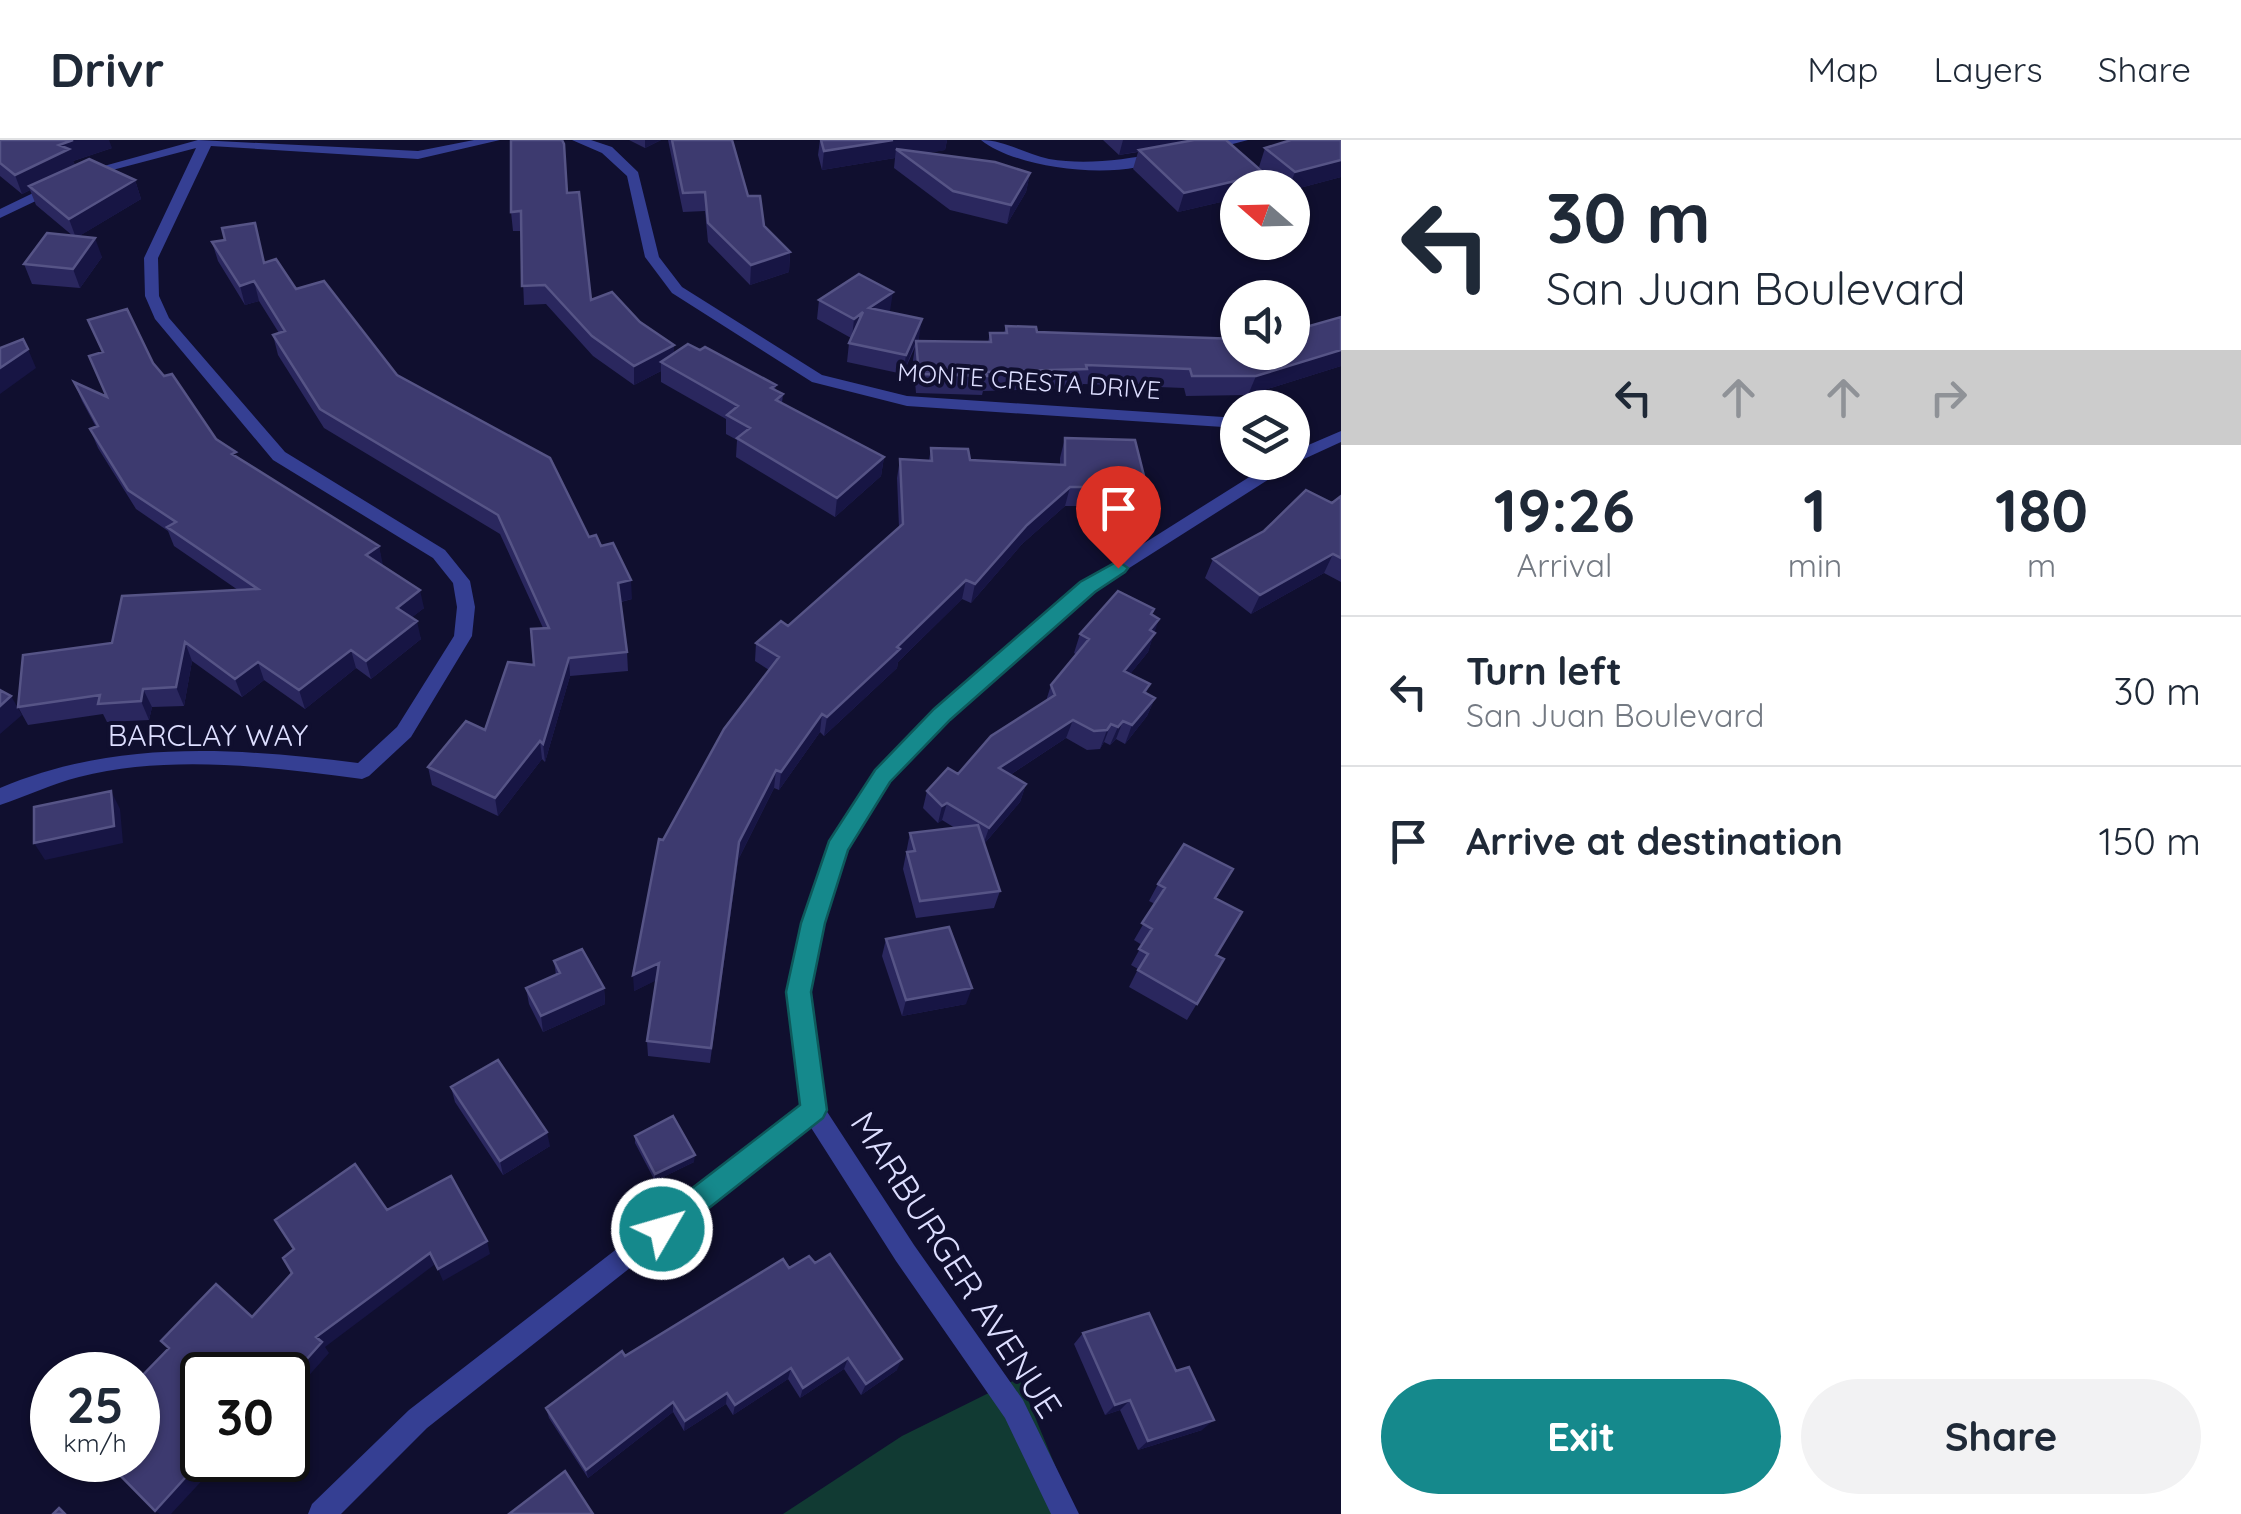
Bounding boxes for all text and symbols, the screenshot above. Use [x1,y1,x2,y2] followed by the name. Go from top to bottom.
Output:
[50,39,164,99] text: Drivr
[1807,47,1879,91] text: Map
[1934,47,2043,91] text: Layers
[2098,47,2191,91] text: Share
[1220,170,1310,260] north arrow
[1220,170,1310,480] map controls
[1546,173,1711,261] text: 30 m
[1381,180,1511,310] icon: left
[1546,260,1966,316] text: San Juan Boulevard
[1220,280,1310,370] button: sound
[896,356,1162,405] street label: MONTE CRESTA DRIVE
[1606,370,1661,425] icon: left
[1711,370,1766,425] icon: ahead
[1816,370,1871,425] icon: ahead
[1921,370,1976,425] icon: right
[1220,390,1310,480] button: layers
[1076,466,1161,569] pin
[1494,472,1635,547] text: 19:26
[1803,472,1827,547] text: 1
[1995,472,2088,547] text: 180
[1091,481,1146,536] icon: arrive
[1516,545,1612,585] text: Arrival
[1788,545,1842,585] text: min
[2027,545,2056,585] text: m
[1466,647,1622,695] text: Turn left
[1381,664,1436,719] icon: left
[2113,667,2201,715] text: 30 m
[1466,695,1764,735] text: San Juan Boulevard
[108,716,309,754] street label: BARCLAY WAY
[1381,814,1436,869] icon: arrive
[1466,817,1843,865] text: Arrive at destination
[2099,817,2201,865] text: 150 m
[841,1103,1072,1426] street label: MARBURGER AVENUE
[610,1177,714,1281] position arrow
[180,1352,310,1482] speed limit sign: 30
[66,1373,124,1436] text: 25
[1381,1379,1781,1494] button: Exit
[1801,1379,2201,1494] button: Share
[63,1427,127,1458] text: km/h

